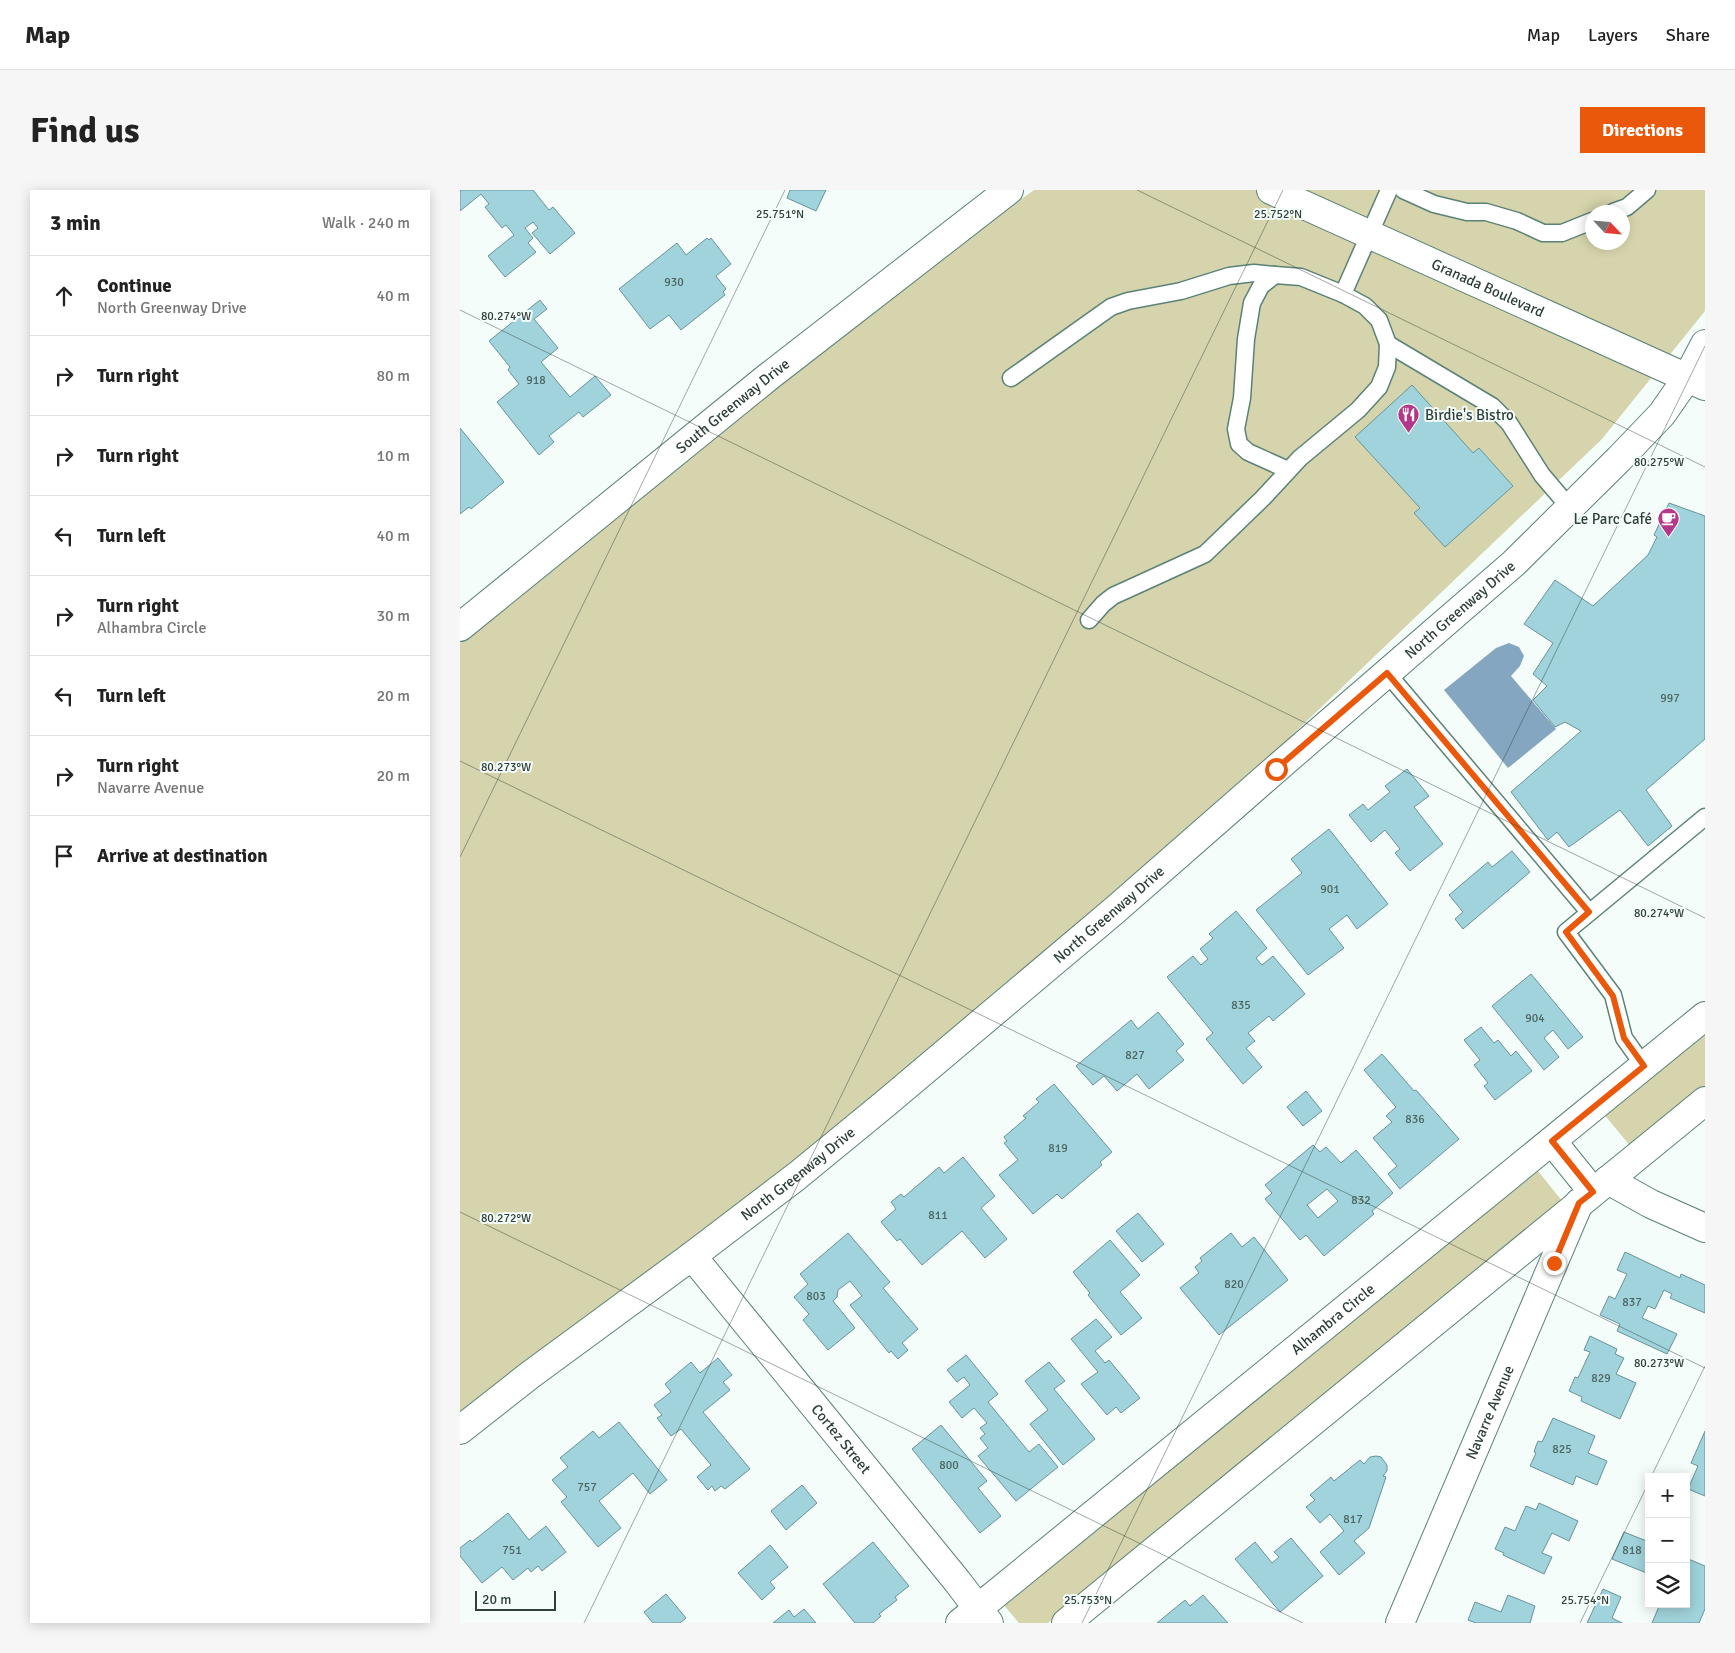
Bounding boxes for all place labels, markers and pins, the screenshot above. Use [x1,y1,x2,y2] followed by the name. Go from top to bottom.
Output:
[1397,403,1421,434] restaurant icon: Birdie's Bistro
[1425,406,1514,424] place label: Birdie's Bistro
[1656,507,1680,538] cafe icon: Le Parc Café
[1573,510,1652,528] place label: Le Parc Café

